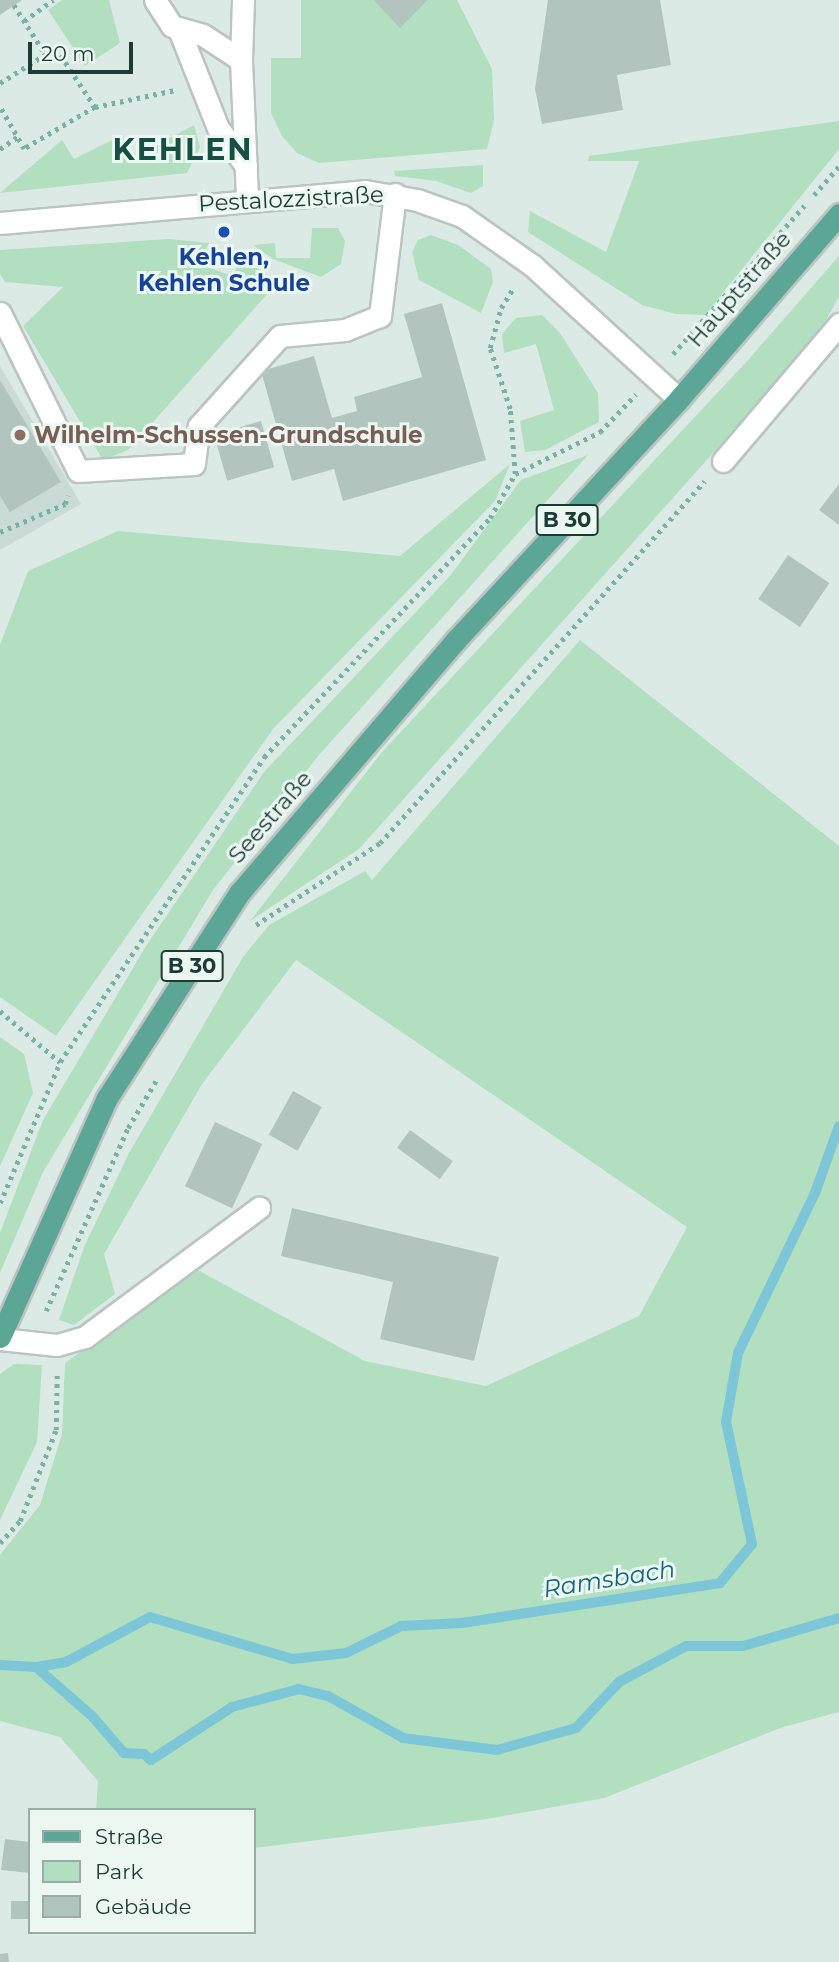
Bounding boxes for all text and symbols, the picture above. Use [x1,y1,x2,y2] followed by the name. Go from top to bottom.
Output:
[32,28,136,72] scale bar
[41,41,95,66] text: 20 m
[113,132,253,168] district label: KEHLEN
[198,180,384,218] street label: Pestalozzistraße
[216,224,232,240] marker: Kehlen, Kehlen Schule
[681,225,797,353] street label: Hauptstraße
[138,243,310,297] place label: Kehlen, Kehlen Schule
[34,421,422,449] place label: Wilhelm-Schussen-Grundschule
[12,427,28,443] marker: Wilhelm-Schussen-Grundschule
[536,503,598,538] road number: B 30
[222,765,318,869] street label: Seestraße
[160,948,224,984] road number: B 30
[541,1554,677,1604] water label: Ramsbach
[28,1808,256,1934] legend
[95,1824,163,1849] text: Straße
[95,1859,143,1884] text: Park
[95,1894,192,1919] text: Gebäude

